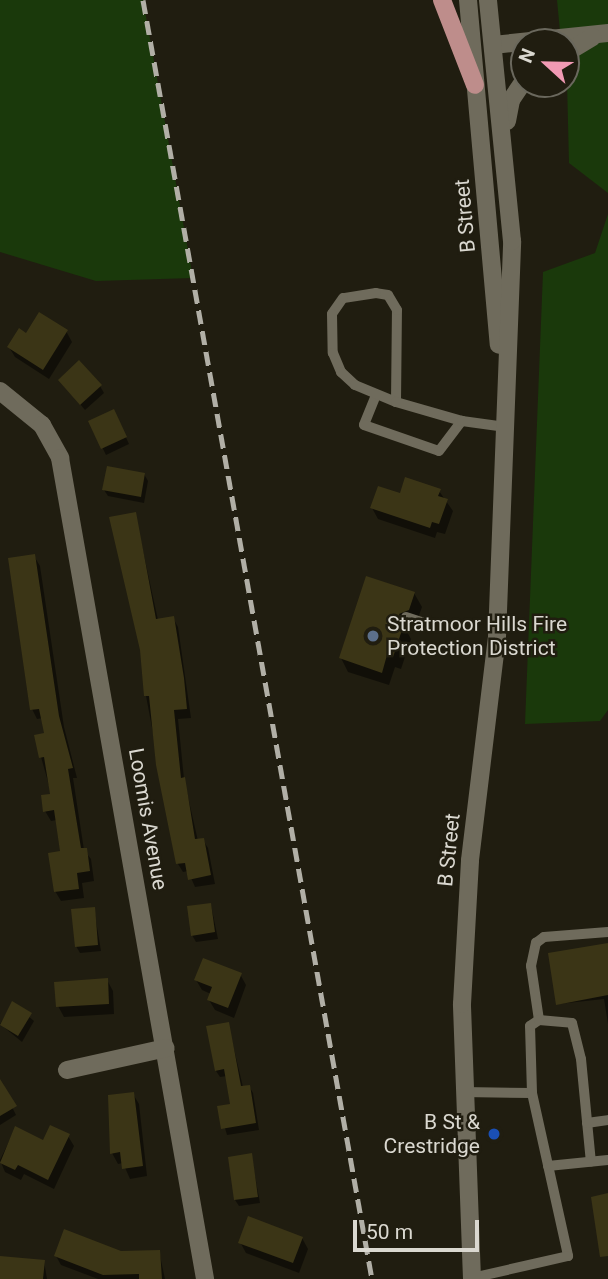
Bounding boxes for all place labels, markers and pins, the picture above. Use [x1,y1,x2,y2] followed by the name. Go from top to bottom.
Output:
[387,611,567,661] place label: Stratmoor Hills Fire Protection District
[365,628,381,644] marker: Stratmoor Hills Fire Protection District
[384,1109,480,1159] place label: B St & Crestridge
[486,1126,502,1142] marker: B St & Crestridge

